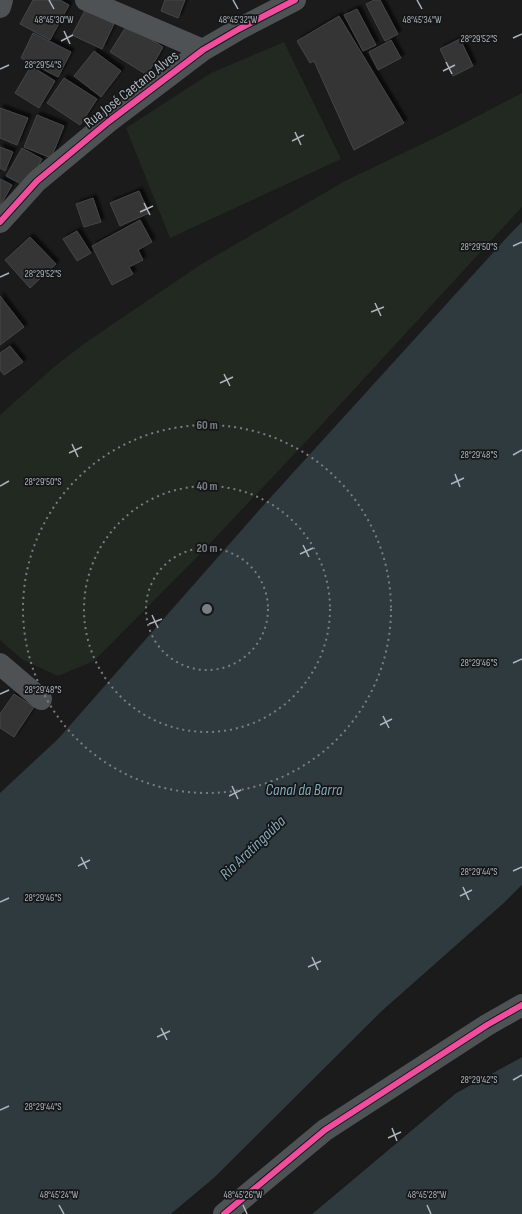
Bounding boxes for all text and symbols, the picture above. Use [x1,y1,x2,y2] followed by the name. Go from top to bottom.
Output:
[34,14,74,26] text: 48°45'30"W
[219,14,258,26] text: 48°45'32"W
[403,14,442,26] text: 48°45'34"W
[461,33,497,45] text: 28°29'52"S
[80,46,182,132] street label: Rua José Caetano Alves
[25,59,61,71] text: 28°29'54"S
[460,241,498,253] text: 28°29'50"S
[25,268,61,280] text: 28°29'52"S
[196,418,218,433] text: 60 m
[460,449,498,461] text: 28°29'48"S
[24,476,62,488] text: 28°29'50"S
[196,479,218,494] text: 40 m
[197,541,217,556] text: 20 m
[200,602,214,616] centre of rings
[460,657,498,669] text: 28°29'46"S
[24,684,62,696] text: 28°29'48"S
[266,781,343,800] water label: Canal da Barra
[216,812,290,884] water label: Rio Aratingaúba
[460,866,498,878] text: 28°29'44"S
[24,892,62,904] text: 28°29'46"S
[461,1074,498,1086] text: 28°29'42"S
[24,1101,62,1113] text: 28°29'44"S
[40,1189,79,1201] text: 48°45'24"W
[224,1189,263,1201] text: 48°45'26"W
[408,1189,447,1201] text: 48°45'28"W

